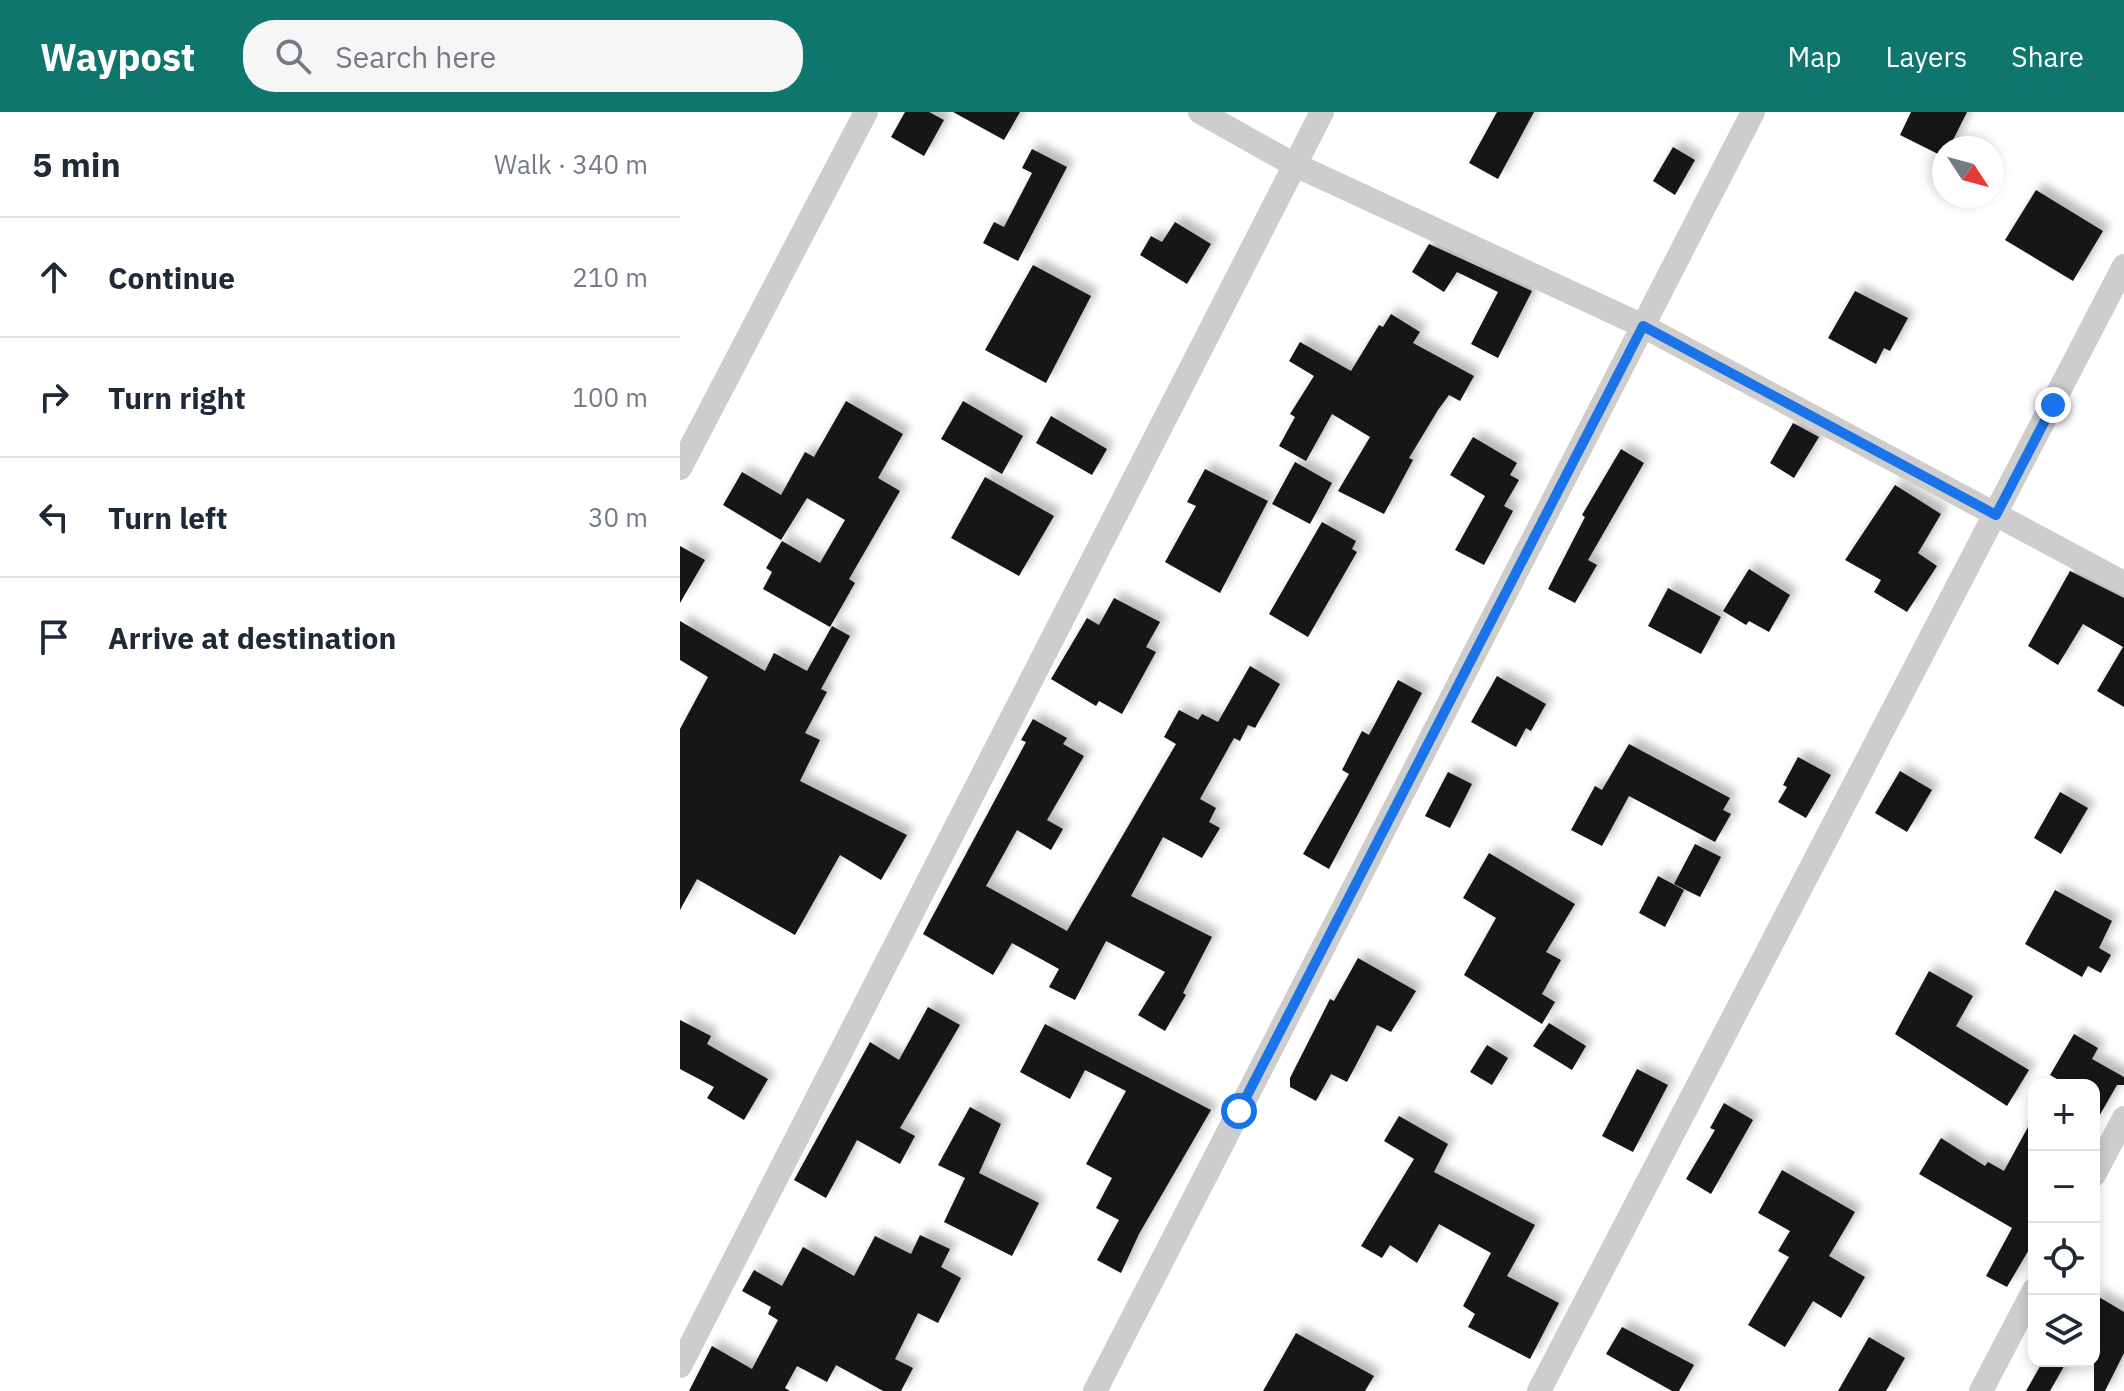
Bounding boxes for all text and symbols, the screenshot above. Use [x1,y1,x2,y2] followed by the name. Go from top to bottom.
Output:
[243,20,803,92] search box
[40,32,195,81] text: Waypost
[271,34,315,78] icon: search
[335,37,496,76] text: Search here
[1787,38,1841,75] text: Map
[1885,38,1967,75] text: Layers
[2011,38,2084,75] text: Share
[1932,136,2004,208] north arrow
[32,142,121,186] text: 5 min
[494,147,648,181] text: Walk · 340 m
[32,255,76,299] icon: ahead
[108,258,235,297] text: Continue
[572,260,648,294] text: 210 m
[32,375,76,419] icon: right
[108,378,246,417] text: Turn right
[572,380,648,414] text: 100 m
[2035,387,2071,423] route end
[32,495,76,539] icon: left
[108,498,227,537] text: Turn left
[588,500,648,534] text: 30 m
[32,615,76,659] icon: arrive
[108,618,396,657] text: Arrive at destination
[2028,1079,2100,1367] map controls
[2028,1079,2100,1151] button: +
[1221,1093,1257,1129] route start
[2028,1151,2100,1223] button: −
[2028,1223,2100,1295] button: locate
[2028,1295,2100,1367] button: layers

